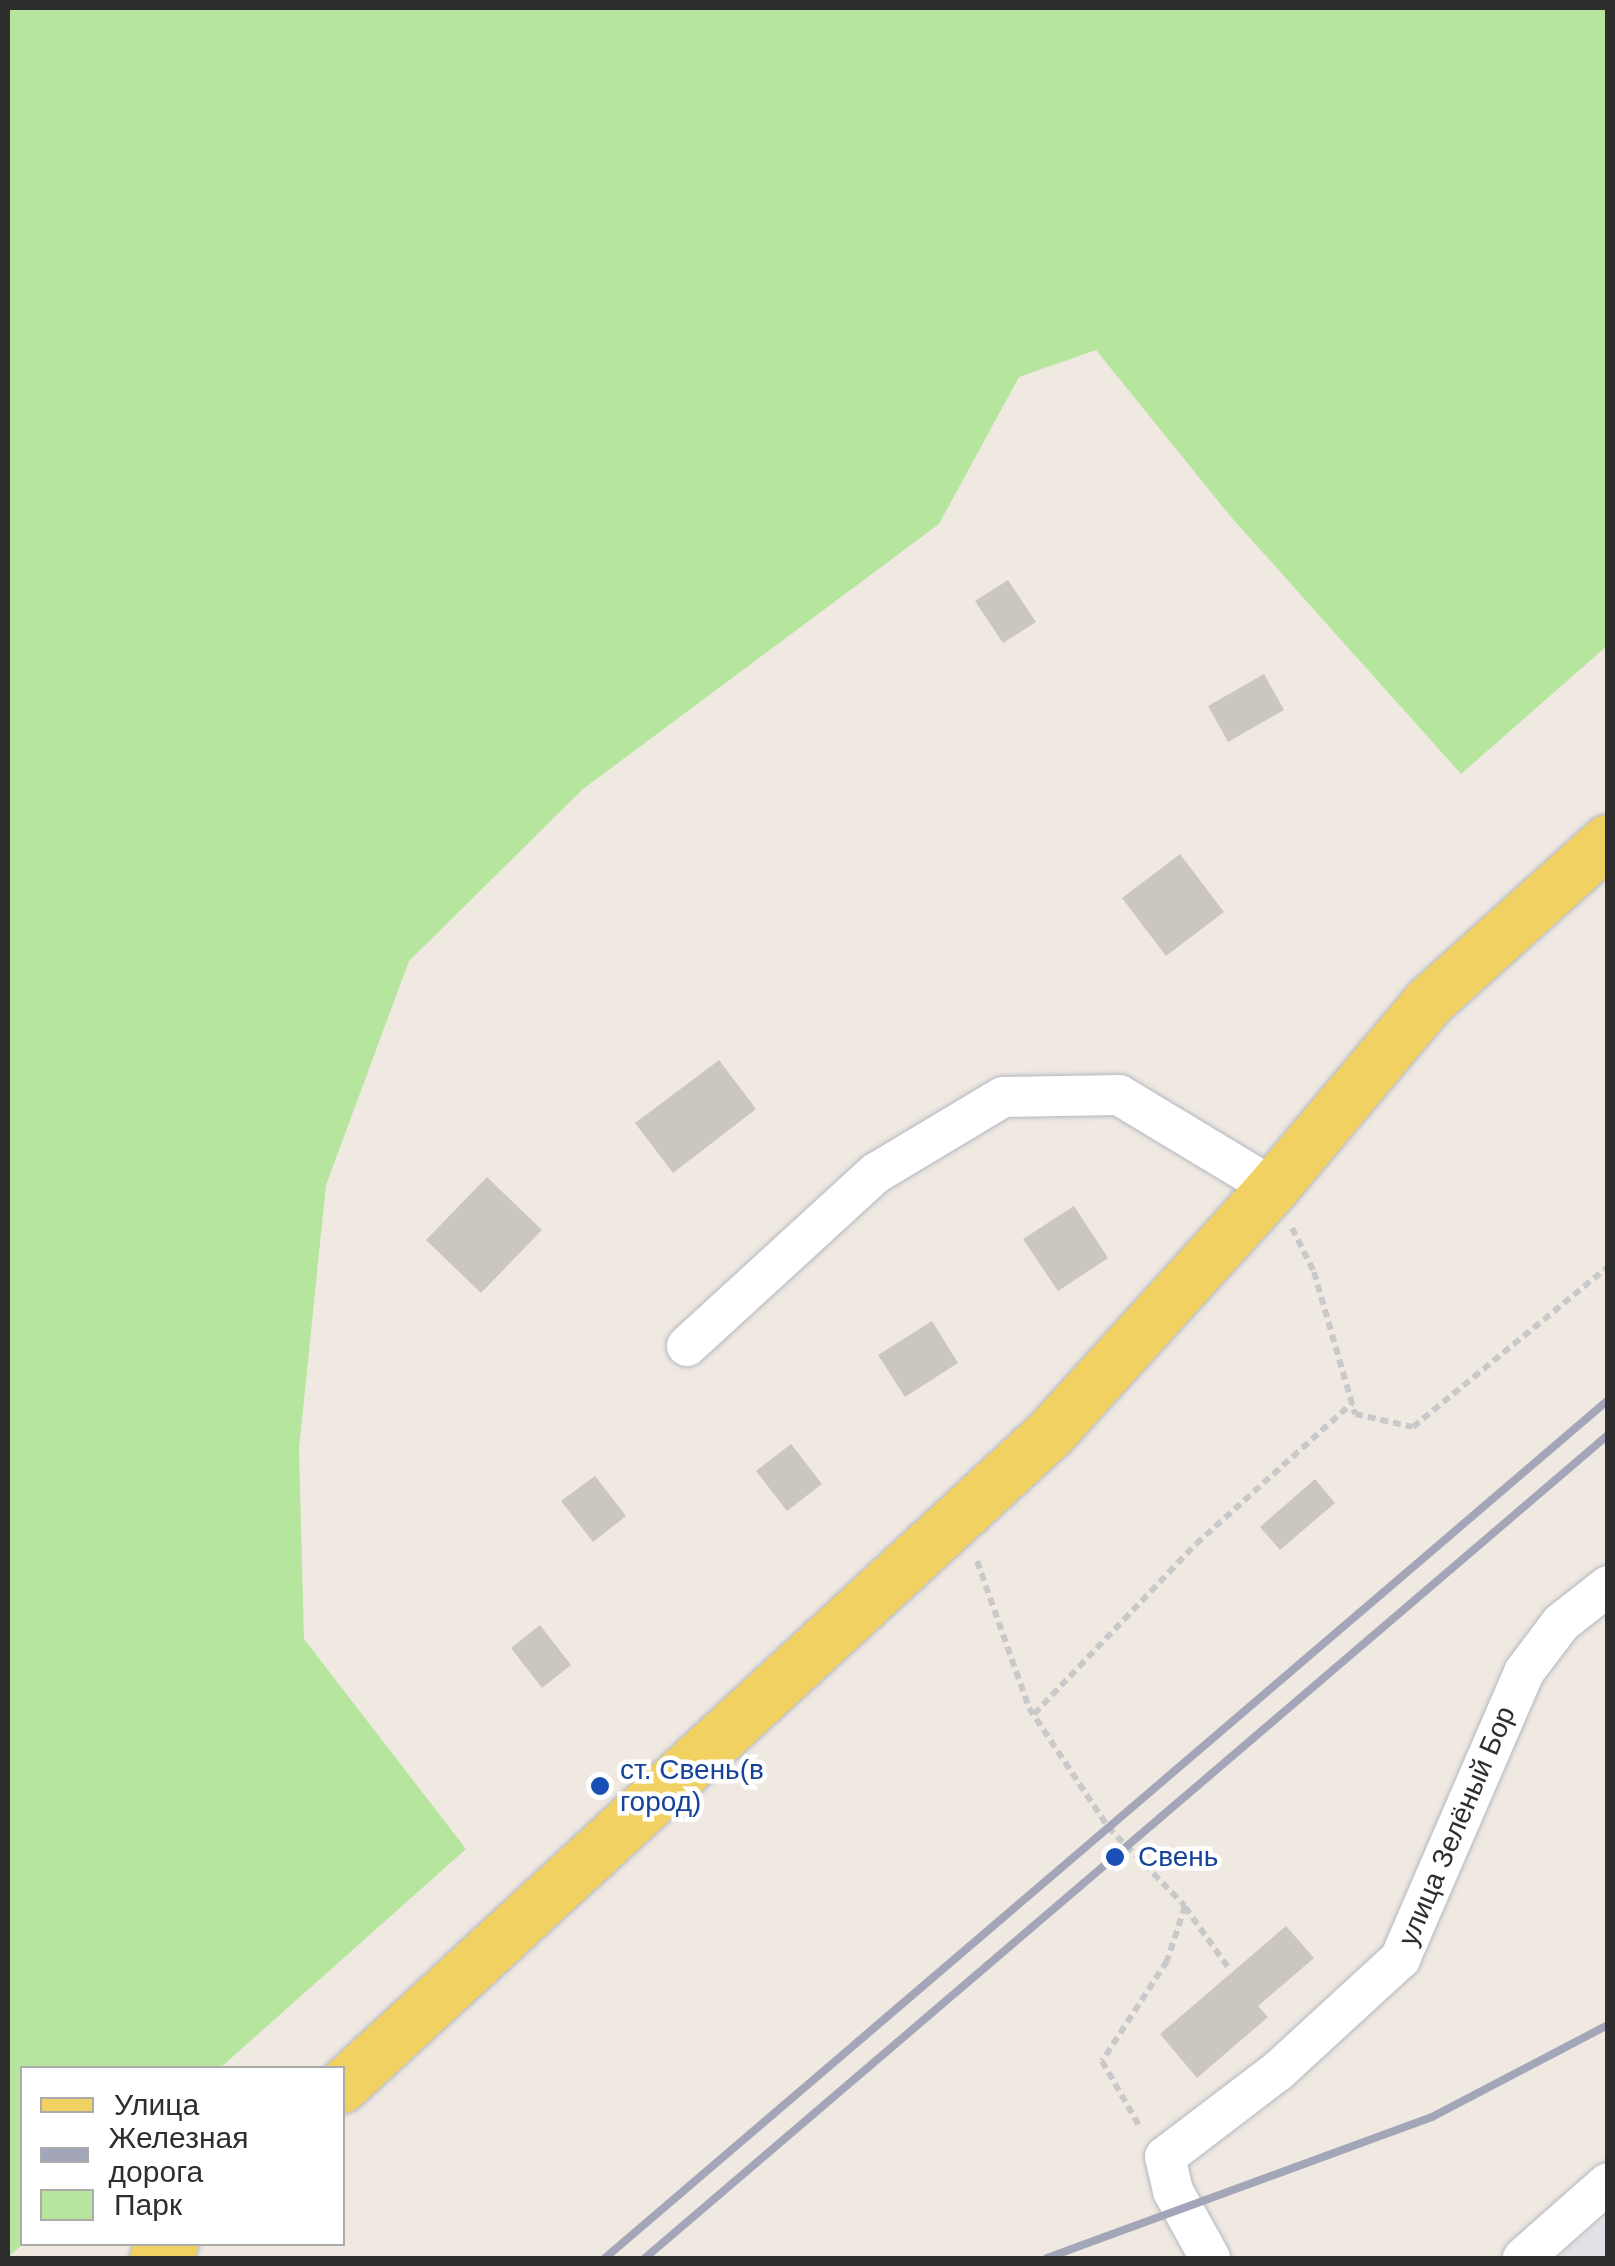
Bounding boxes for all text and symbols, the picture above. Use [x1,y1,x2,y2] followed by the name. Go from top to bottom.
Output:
[1391,1701,1523,1951] street label: улица Зелёный Бор
[620,1753,764,1819] place label: ст. Свень(в город)
[589,1775,611,1797] marker: ст. Свень(в город)
[1138,1840,1218,1874] place label: Свень
[1102,1844,1128,1870] marker: Свень
[20,2066,345,2246] legend
[114,2088,199,2121] text: Улица
[109,2121,248,2188] text: Железная дорога
[114,2188,182,2221] text: Парк

